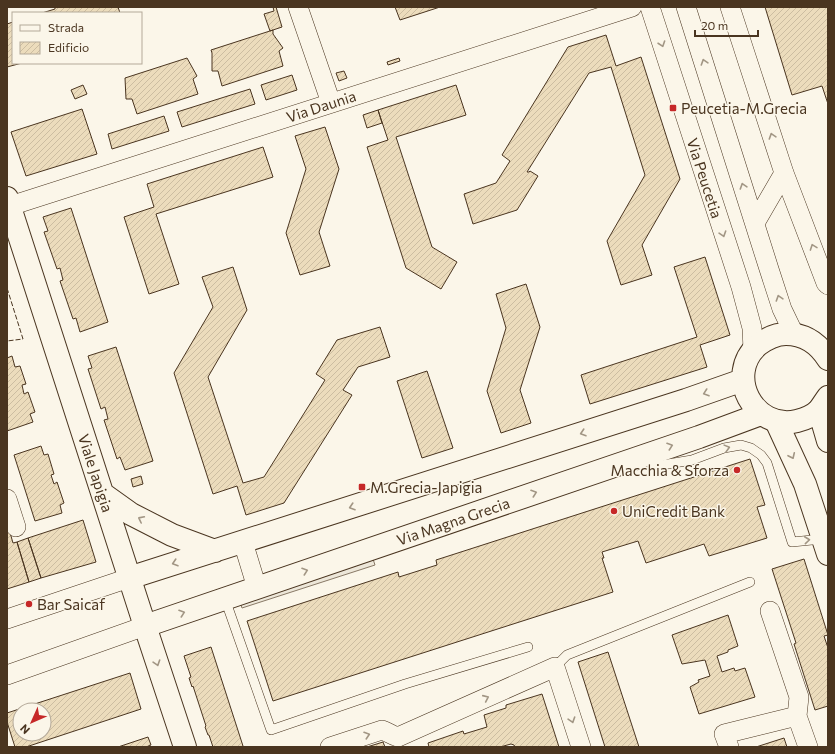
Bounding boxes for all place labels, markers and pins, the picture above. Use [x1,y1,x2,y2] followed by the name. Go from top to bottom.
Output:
[681,99,807,117] place label: Peucetia-M.Grecia
[668,103,678,113] marker: Peucetia-M.Grecia
[611,461,729,479] place label: Macchia & Sforza
[732,465,742,475] marker: Macchia & Sforza
[370,478,482,496] place label: M.Grecia-Japigia
[357,482,367,492] marker: M.Grecia-Japigia
[622,502,725,520] place label: UniCredit Bank
[609,506,619,516] marker: UniCredit Bank
[37,595,105,613] place label: Bar Saicaf
[24,599,34,609] marker: Bar Saicaf

